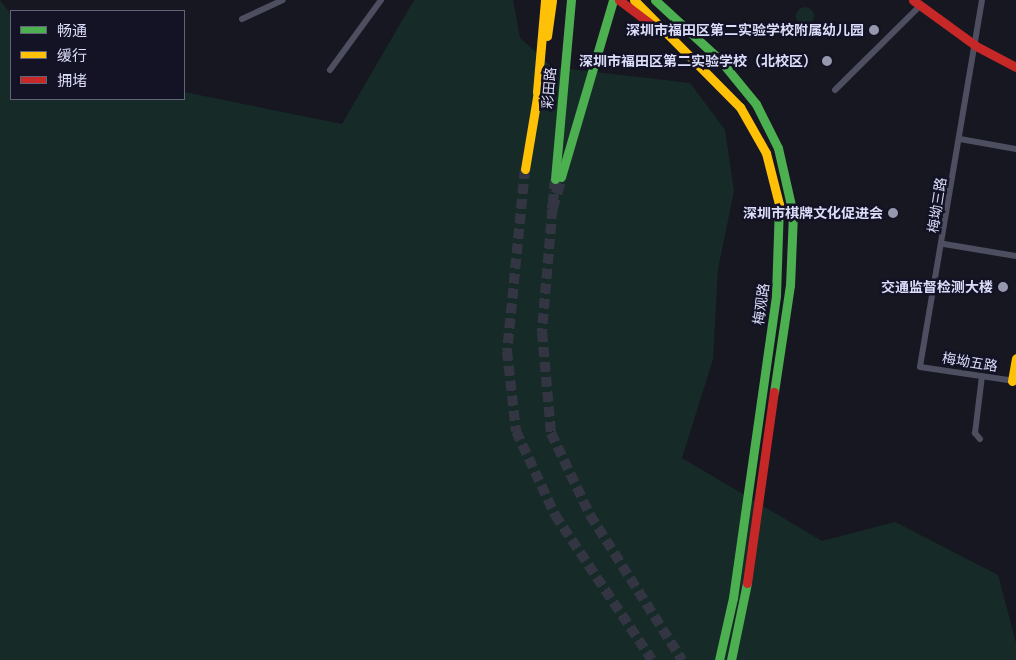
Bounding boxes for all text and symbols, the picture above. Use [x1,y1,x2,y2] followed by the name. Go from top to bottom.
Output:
[10,10,185,100] legend
[57,22,87,39] text: 畅通
[626,22,864,38] place label: 深圳市福田区第二实验学校附属幼儿园
[868,24,880,36] marker: 深圳市福田区第二实验学校附属幼儿园
[57,47,87,64] text: 缓行
[579,53,817,69] place label: 深圳市福田区第二实验学校（北校区）
[821,55,833,67] marker: 深圳市福田区第二实验学校（北校区）
[539,66,559,110] street label: 彩田路
[57,72,87,89] text: 拥堵
[924,176,950,234] street label: 梅坳三路
[743,205,883,221] place label: 深圳市棋牌文化促进会
[887,207,899,219] marker: 深圳市棋牌文化促进会
[881,279,993,295] place label: 交通监督检测大楼
[997,281,1009,293] marker: 交通监督检测大楼
[750,282,772,326] street label: 梅观路
[941,349,999,375] street label: 梅坳五路

